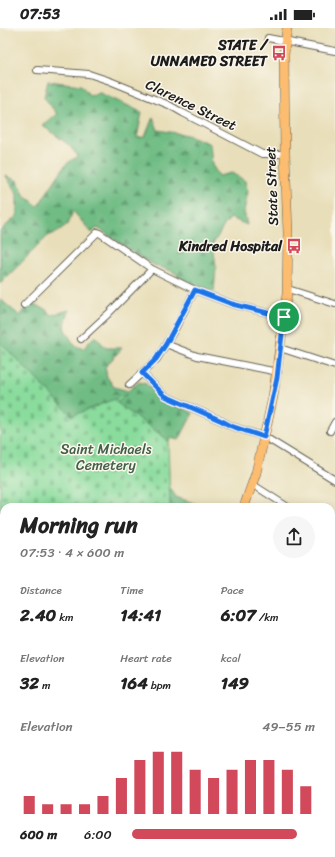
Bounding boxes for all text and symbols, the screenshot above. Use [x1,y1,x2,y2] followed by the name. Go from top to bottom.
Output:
[20,1,60,27] text: 07:53
[151,33,269,74] place label: STATE / UNNAMED STREET
[270,44,288,62] bus stop icon: STATE / UNNAMED STREET
[141,72,241,138] street label: Clarence Street
[258,146,286,226] street label: State Street
[178,234,283,259] place label: Kindred Hospital
[285,237,303,255] bus stop icon: Kindred Hospital
[267,300,301,334] pin
[273,306,295,328] icon: arrive
[60,437,152,478] park label: Saint Michaels Cemetery
[20,506,138,545] text: Morning run
[273,516,315,558] button: share
[20,541,124,564] text: 07:53 · 4 × 600 m
[20,581,62,600] text: Distance
[120,581,144,600] text: Time
[221,581,244,600] text: Pace
[20,600,56,630] text: 2.40
[120,600,161,630] text: 14:41
[221,600,256,630] text: 6:07
[56,608,73,627] text: km
[256,608,279,627] text: /km
[20,649,65,668] text: Elevation
[120,649,172,668] text: Heart rate
[221,649,241,668] text: kcal
[20,668,39,698] text: 32
[120,668,148,698] text: 164
[221,668,249,698] text: 149
[39,676,50,695] text: m
[148,676,171,695] text: bpm
[20,715,73,738] text: Elevation
[262,715,315,738] text: 49–55 m
[20,823,57,846] text: 600 m
[84,823,112,846] text: 6:00

